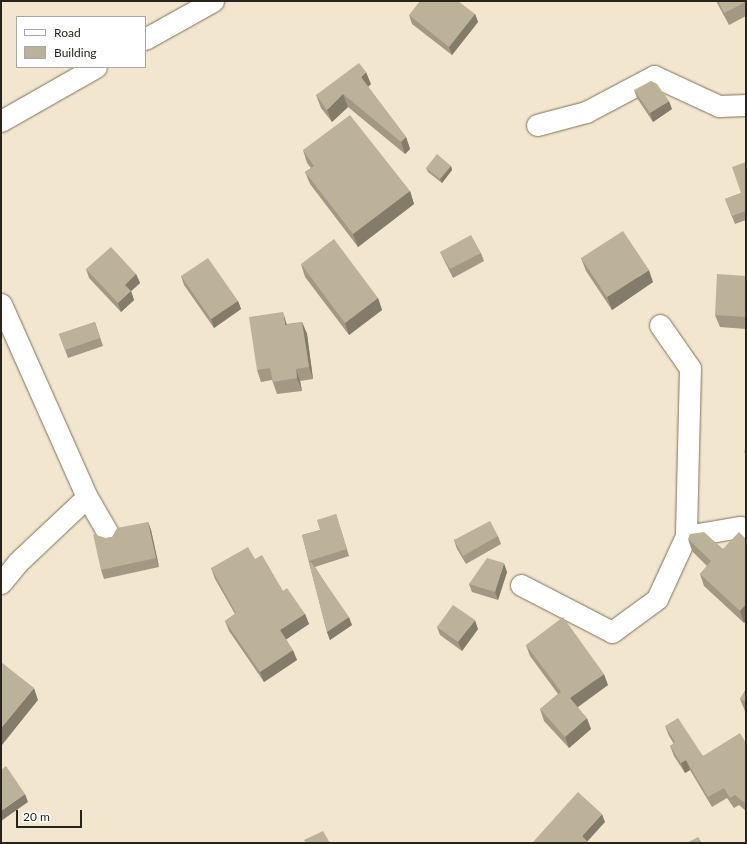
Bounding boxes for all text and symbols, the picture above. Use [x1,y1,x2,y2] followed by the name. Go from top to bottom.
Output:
[16,16,146,68] legend
[54,25,81,40] text: Road
[54,45,97,60] text: Building
[18,802,84,828] scale bar
[23,809,50,824] text: 20 m

